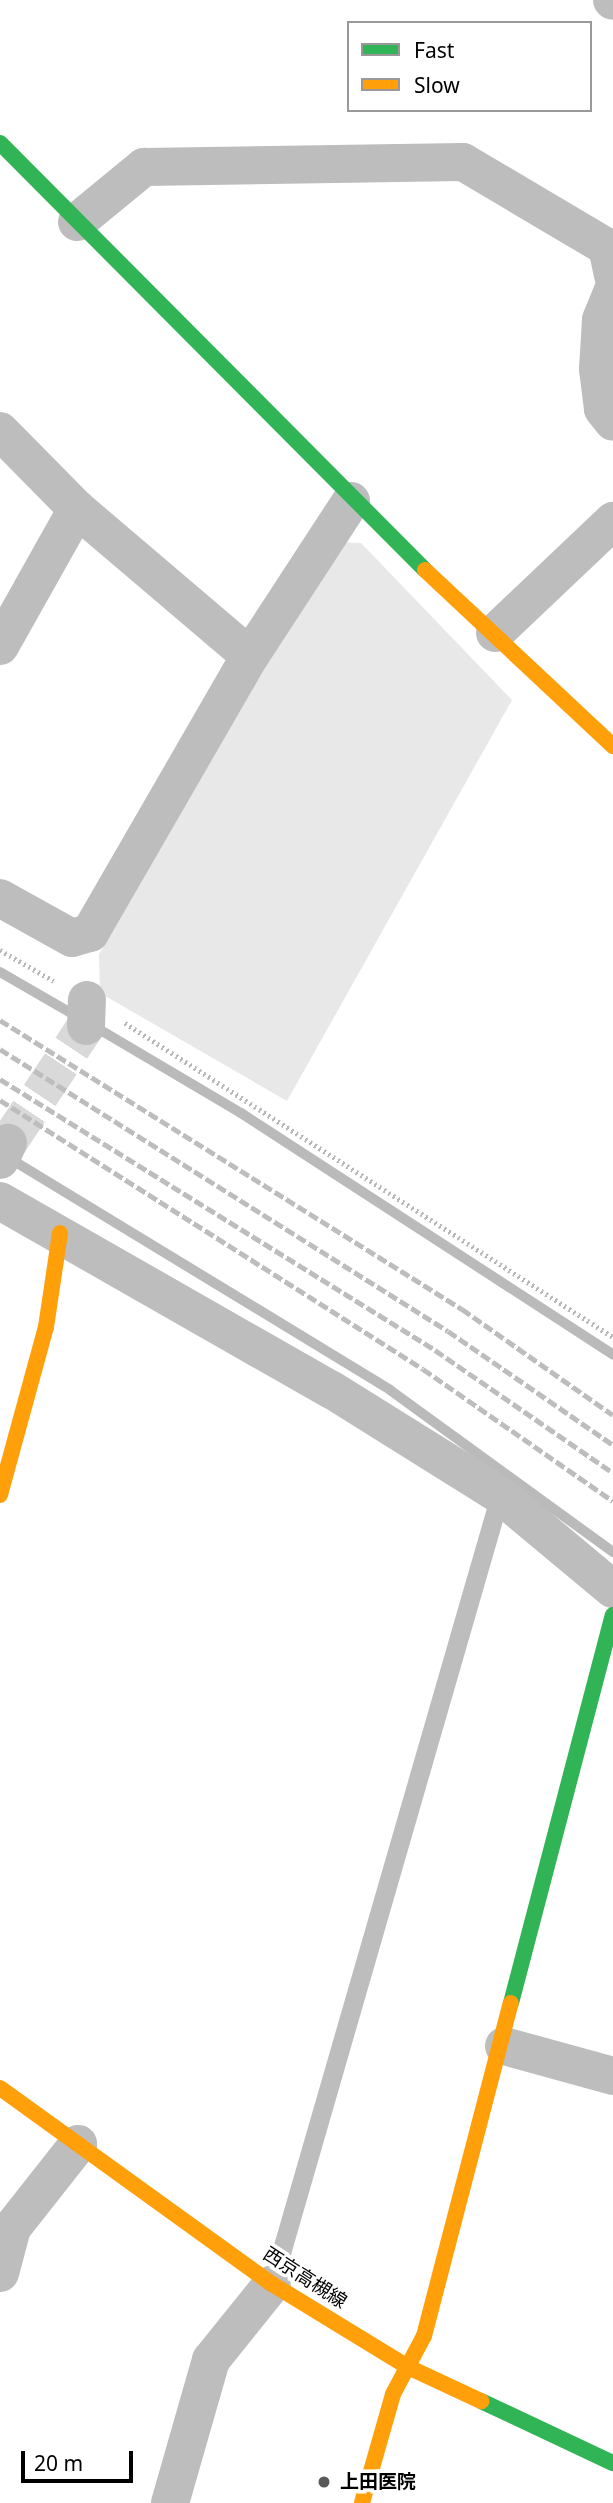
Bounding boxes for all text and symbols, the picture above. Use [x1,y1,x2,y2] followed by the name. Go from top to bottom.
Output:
[347,21,592,112] legend
[414,36,454,64] text: Fast
[414,71,460,99] text: Slow
[259,2243,351,2313] street label: 西京高槻線
[24,2436,136,2480] scale bar
[34,2449,83,2477] text: 20 m
[340,2471,416,2493] place label: 上田医院
[314,2472,334,2492] marker: 上田医院

